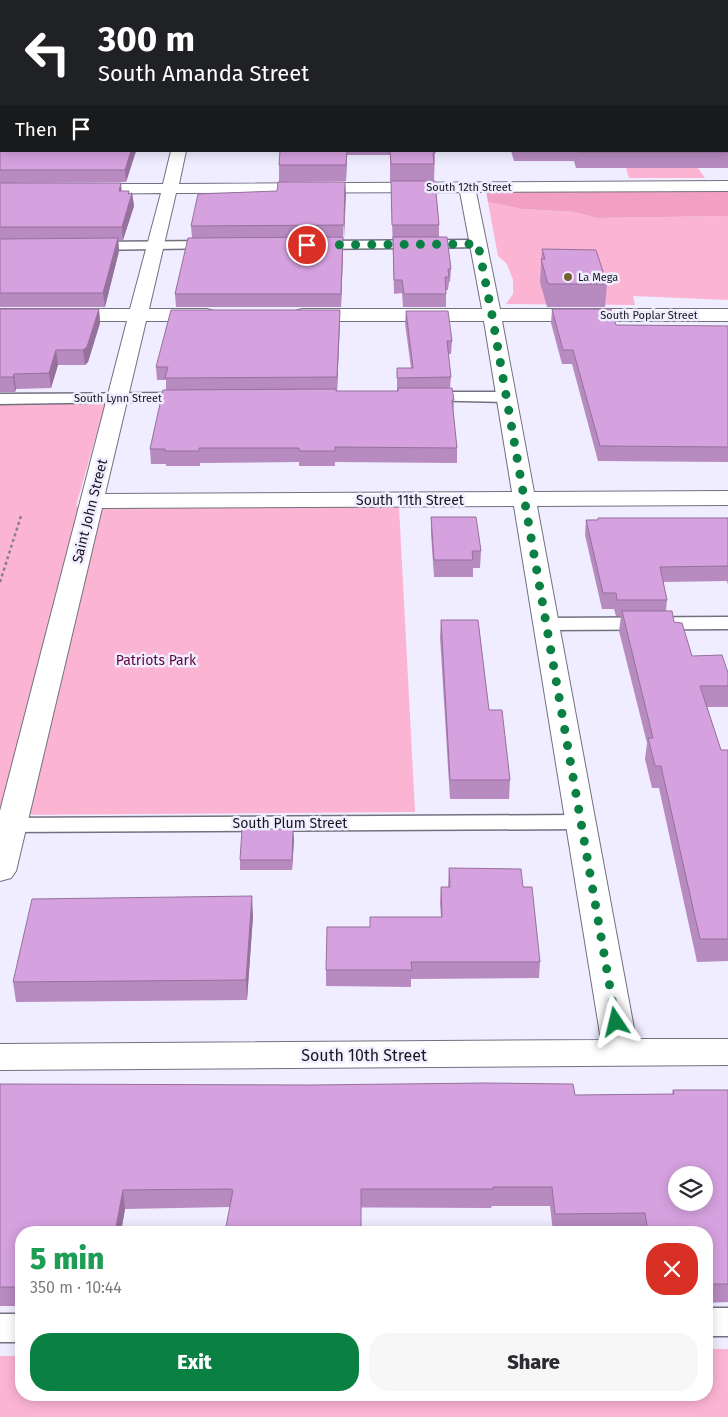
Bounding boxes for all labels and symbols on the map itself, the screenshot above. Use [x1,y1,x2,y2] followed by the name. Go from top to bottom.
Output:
[426,181,512,194] street label: South 12th Street
[286,224,328,266] pin
[562,271,574,283] marker: La Mega
[578,271,618,284] place label: La Mega
[600,309,698,322] street label: South Poplar Street
[74,392,162,405] street label: South Lynn Street
[69,456,111,565] street label: Saint John Street
[356,492,465,509] street label: South 11th Street
[116,652,197,669] park label: Patriots Park
[233,815,348,832] street label: South Plum Street
[589,995,641,1047] position arrow
[301,1046,427,1065] street label: South 10th Street

